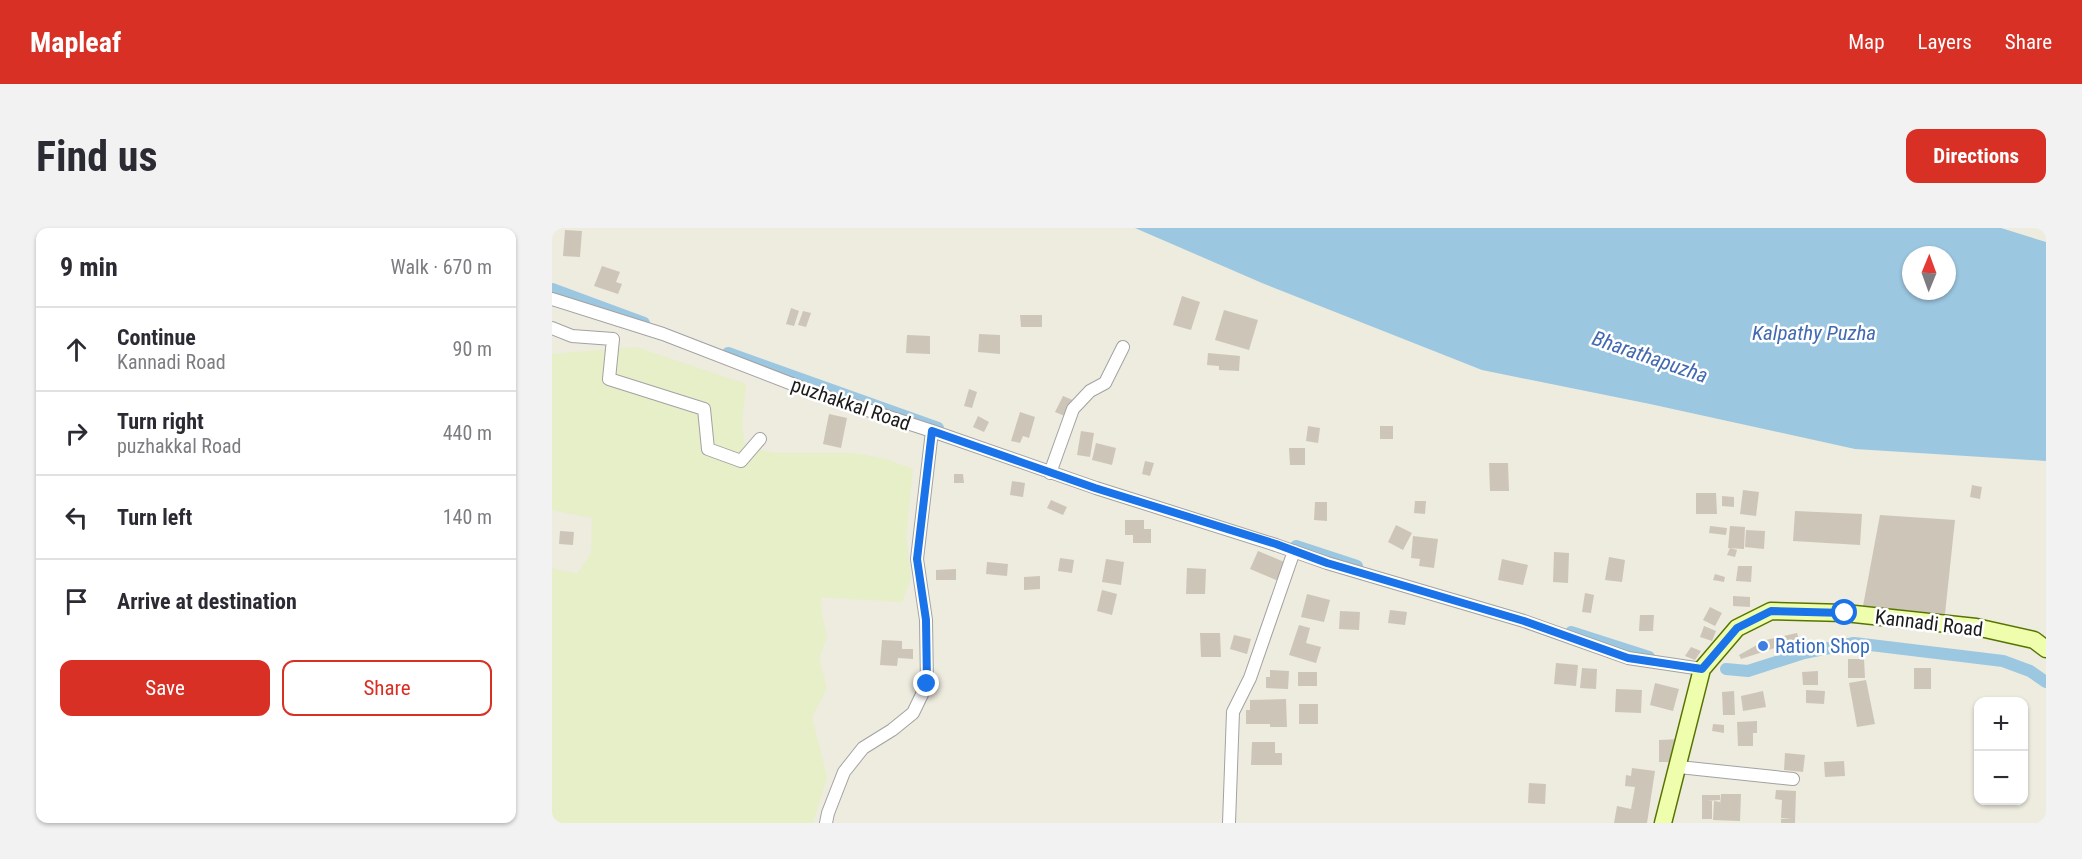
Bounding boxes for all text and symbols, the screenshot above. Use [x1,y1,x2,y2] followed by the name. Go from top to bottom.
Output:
[30,26,121,59] text: Mapleaf
[1848,30,1885,54] text: Map
[1918,30,1972,54] text: Layers
[2005,30,2052,54] text: Share
[1906,129,2046,183] button: Directions
[36,132,157,181] text: Find us
[1902,246,1956,300] north arrow
[60,252,118,282] text: 9 min
[391,255,492,279] text: Walk · 670 m
[1752,321,1876,345] water label: Kalpathy Puzha
[117,325,196,350] text: Continue
[1589,326,1711,388] water label: Bharathapuzha
[60,333,93,366] icon: ahead
[453,337,492,361] text: 90 m
[117,350,226,374] text: Kannadi Road
[788,372,914,436] street label: puzhakkal Road
[117,409,204,434] text: Turn right
[60,417,93,450] icon: right
[443,421,492,445] text: 440 m
[117,434,242,458] text: puzhakkal Road
[60,501,93,534] icon: left
[117,505,192,530] text: Turn left
[443,505,492,529] text: 140 m
[60,585,93,618] icon: arrive
[117,589,297,614] text: Arrive at destination
[1831,599,1857,625] route start
[1874,604,1984,642] street label: Kannadi Road
[1775,634,1870,658] place label: Ration Shop
[1756,639,1770,653] marker: Ration Shop
[60,660,270,716] button: Save
[282,660,492,716] button: Share
[913,670,939,696] route end
[1974,697,2028,805] map controls
[1974,697,2028,751] button: +
[1974,751,2028,805] button: −

